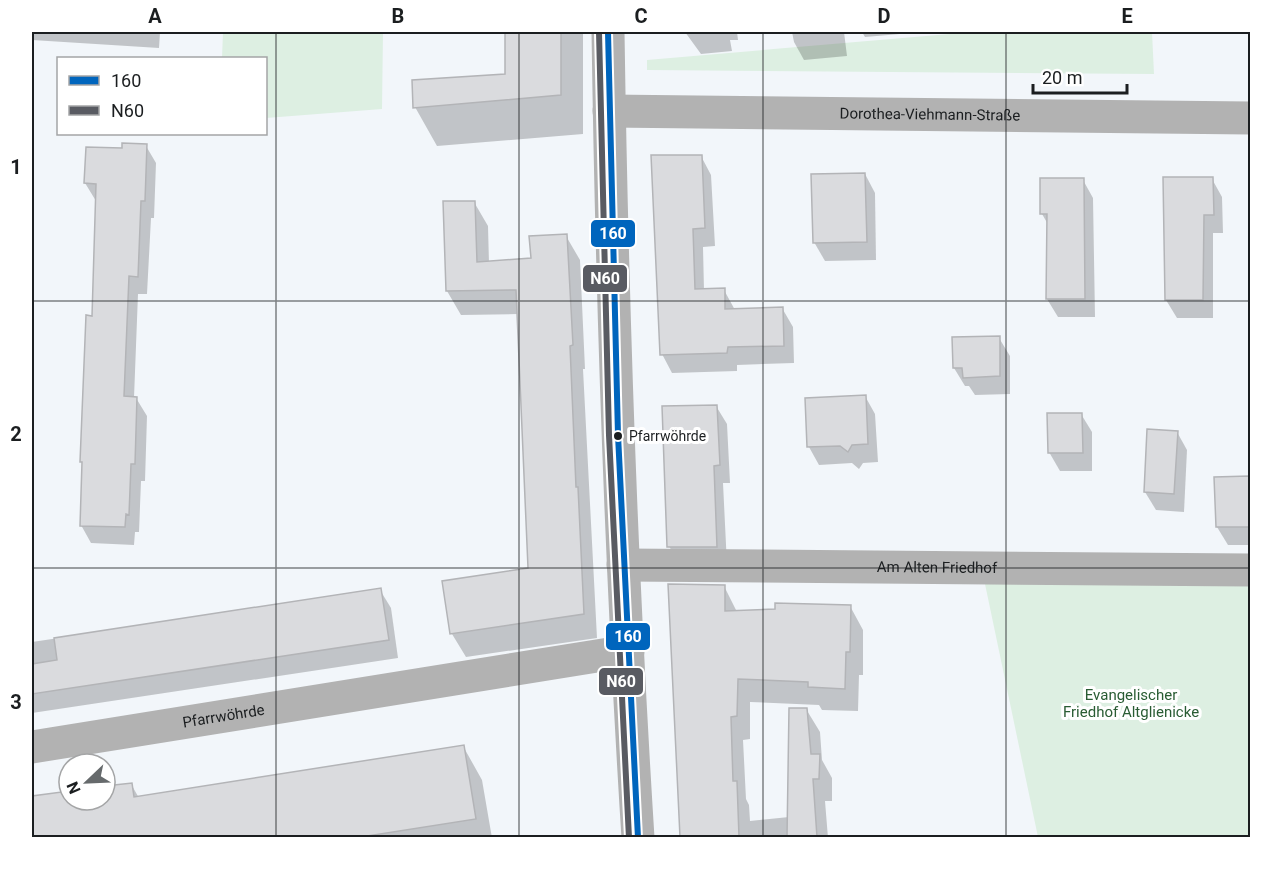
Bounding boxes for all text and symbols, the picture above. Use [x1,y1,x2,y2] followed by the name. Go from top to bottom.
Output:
[148,4,162,28] text: A
[392,4,404,28] text: B
[634,4,648,28] text: C
[878,4,891,28] text: D
[1121,4,1133,28] text: E
[57,57,267,135] legend
[1033,57,1128,95] scale bar
[1042,67,1082,88] text: 20 m
[111,70,141,91] text: 160
[111,100,144,121] text: N60
[840,105,1020,124] street label: Dorothea-Viehmann-Straße
[10,155,22,179] text: 1
[590,219,636,248] line badge: 160
[599,224,627,243] text: 160
[582,264,628,293] line badge: N60
[590,269,620,288] text: N60
[10,422,22,446] text: 2
[629,428,706,444] place label: Pfarrwöhrde
[612,430,624,442] marker: Pfarrwöhrde
[877,558,998,577] street label: Am Alten Friedhof
[605,622,651,651] line badge: 160
[614,627,642,646] text: 160
[598,667,644,696] line badge: N60
[606,672,636,691] text: N60
[1063,686,1199,721] park label: Evangelischer Friedhof Altglienicke
[10,690,22,714] text: 3
[181,701,266,732] street label: Pfarrwöhrde
[57,752,117,812] north arrow
[63,779,85,797] text: N

